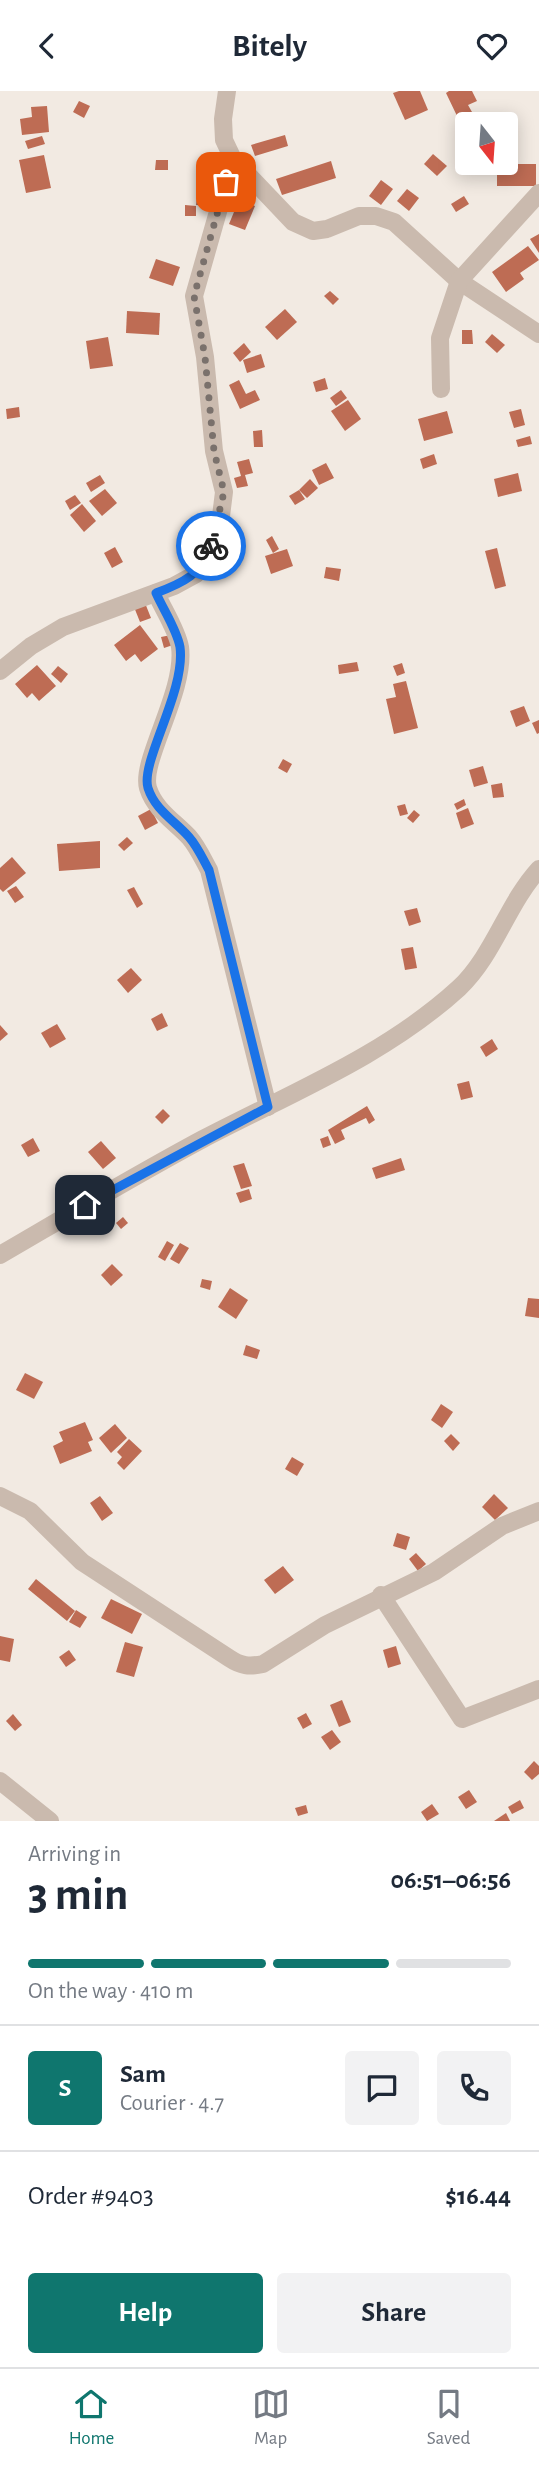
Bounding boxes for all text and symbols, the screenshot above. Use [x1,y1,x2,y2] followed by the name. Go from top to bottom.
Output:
[28,27,66,65] icon: back
[473,27,511,65] icon: heart
[232,30,307,62] text: Bitely
[455,112,518,175] north arrow
[455,112,518,175] map controls
[196,152,256,212] pin
[207,163,245,201] icon: bag
[176,511,246,581] courier
[192,527,230,565] icon: bike
[55,1175,115,1235] pin
[66,1186,104,1224] icon: home
[28,1843,121,1866] text: Arriving in
[391,1867,511,1893] text: 06:51–06:56
[28,1872,128,1918] text: 3 min
[28,1980,193,2003] text: On the way · 410 m
[345,2051,419,2125] button: chat
[437,2051,511,2125] button: phone
[120,2061,166,2087] text: Sam
[59,2075,71,2101] text: S
[120,2092,224,2115] text: Courier · 4.7
[28,2183,154,2209] text: Order #9403
[445,2183,511,2209] text: $16.44
[28,2273,263,2353] button: Help
[277,2273,511,2353] button: Share
[69,2385,114,2450] tab: Home
[252,2385,290,2450] tab: Map
[427,2385,470,2450] tab: Saved

